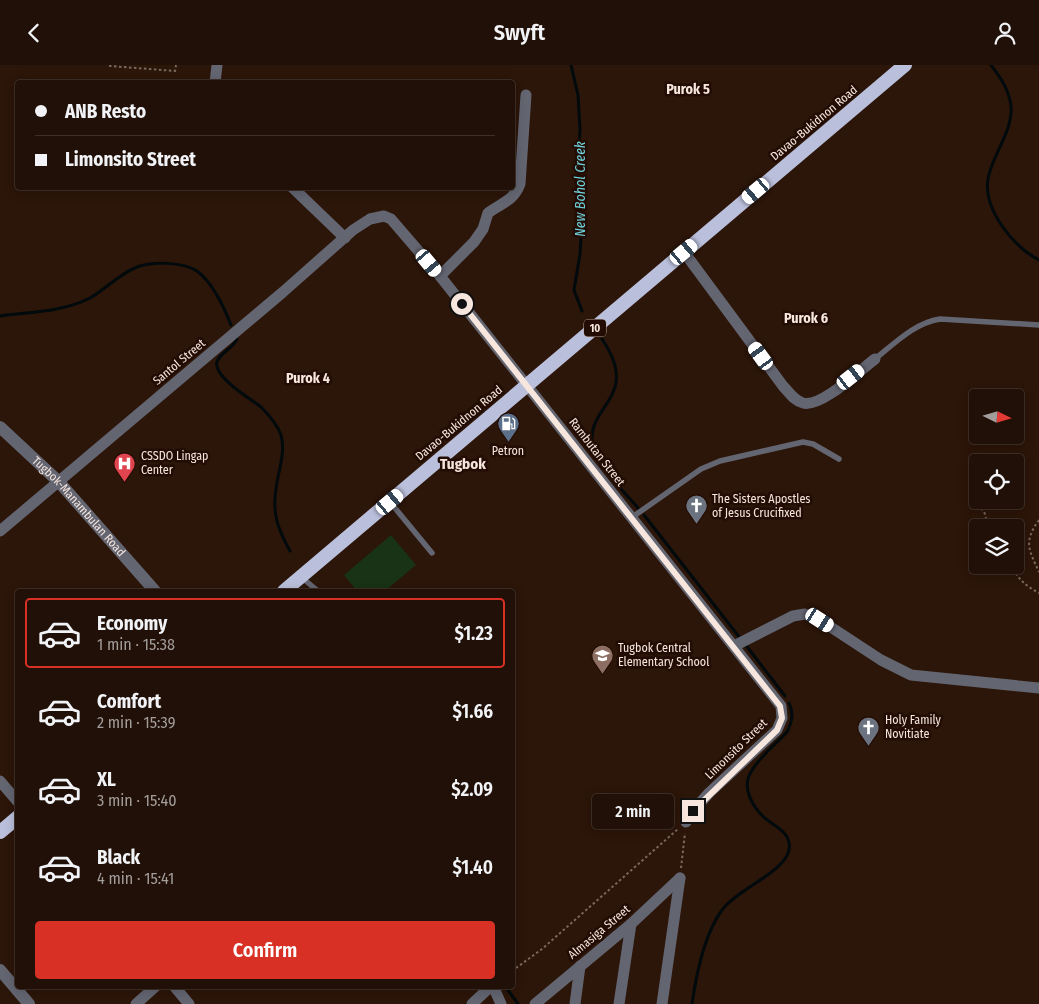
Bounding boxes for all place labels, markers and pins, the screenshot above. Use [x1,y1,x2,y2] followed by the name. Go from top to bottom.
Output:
[496,412,520,443] fuel station icon: Petron
[492,444,524,458] place label: Petron
[141,449,208,477] place label: CSSDO Lingap Center
[113,451,137,482] hospital icon: CSSDO Lingap Center
[712,492,810,520] place label: The Sisters Apostles of Jesus Crucifixed
[684,494,708,525] church icon: The Sisters Apostles of Jesus Crucifixed
[618,641,709,669] place label: Tugbok Central Elementary School
[590,643,614,674] school or university icon: Tugbok Central Elementary School
[885,713,942,741] place label: Holy Family Novitiate
[857,715,881,746] church icon: Holy Family Novitiate

